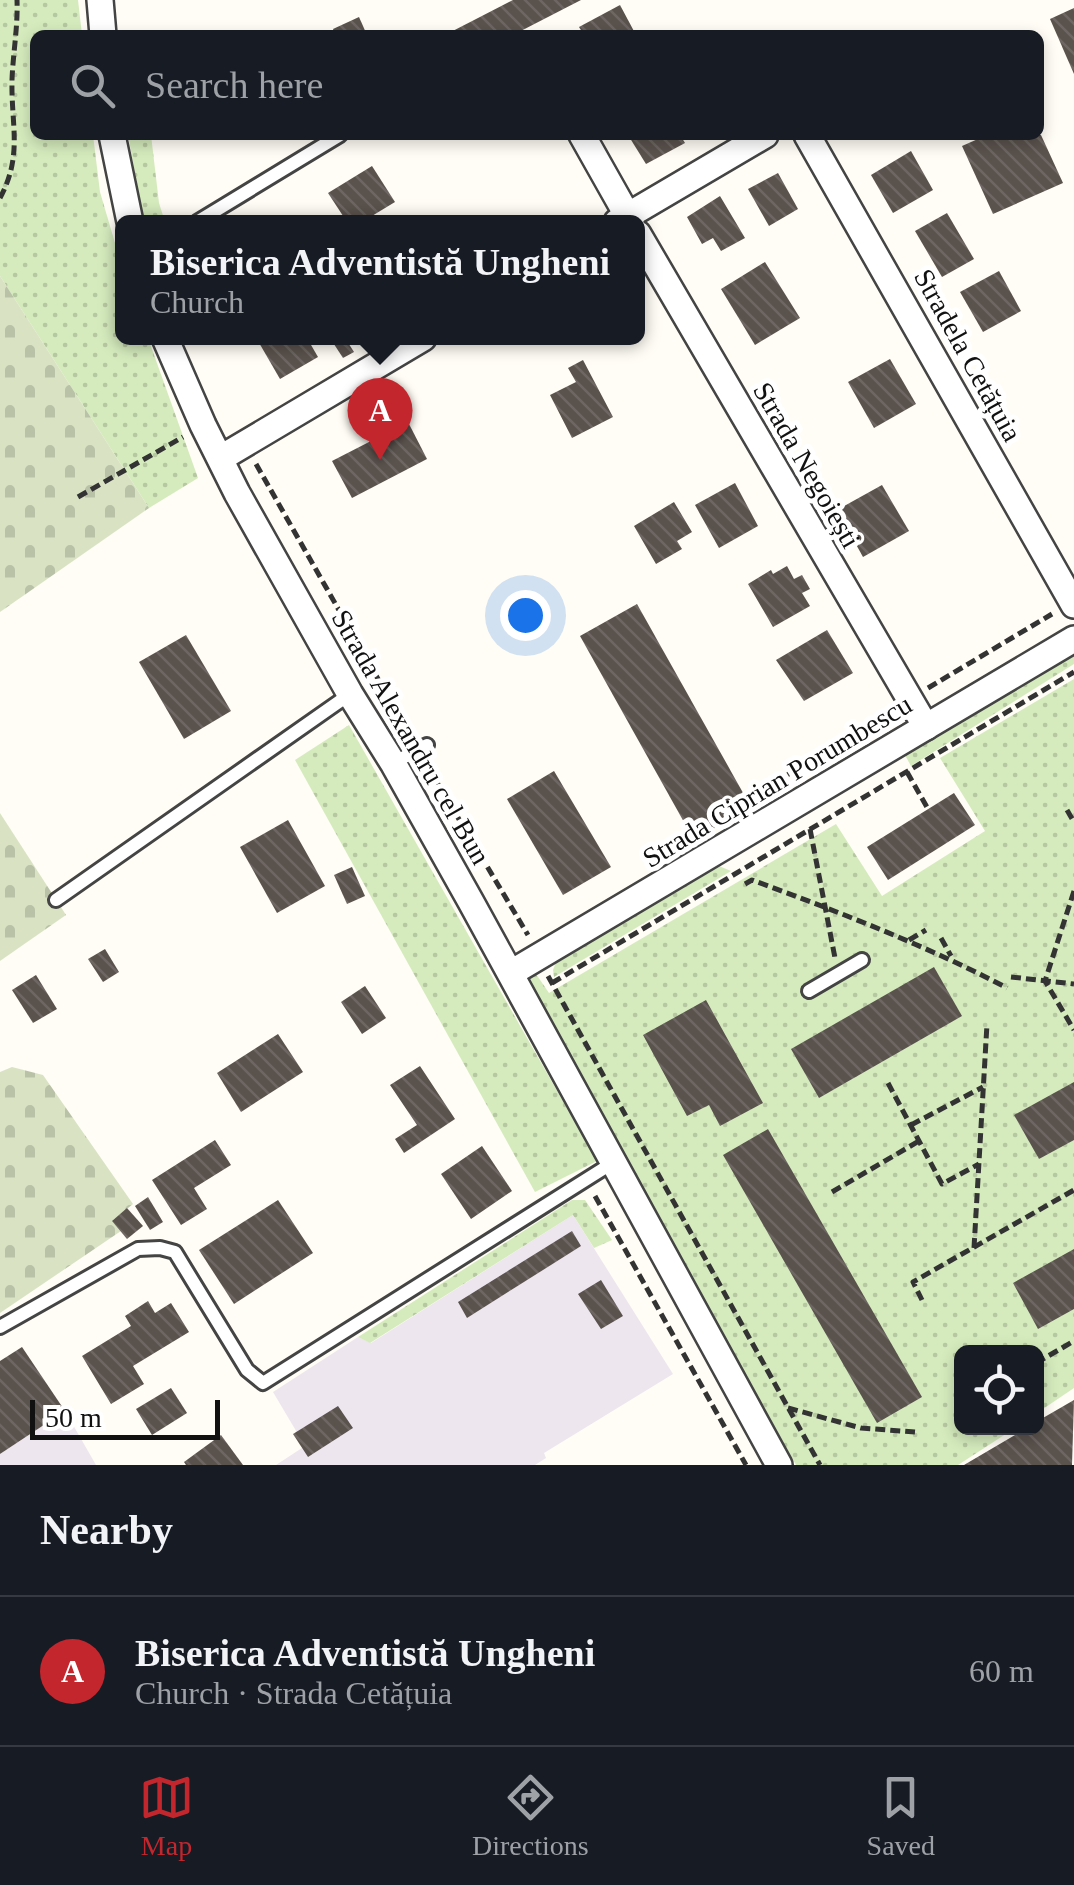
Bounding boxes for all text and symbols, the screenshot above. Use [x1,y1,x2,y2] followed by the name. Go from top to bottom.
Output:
[30,30,1044,140] search box
[65,58,120,113] icon: search
[145,64,323,106] text: Search here
[115,215,645,345] popup
[150,241,610,283] text: Biserica Adventistă Ungheni
[908,264,1028,447] street label: Stradela Cetățuia
[150,284,244,320] text: Church
[747,377,867,553] street label: Strada Negoiești
[348,378,412,460] pin: A
[500,590,551,641] your location
[325,604,497,870] street label: Strada Alexandru cel Bun
[637,688,917,874] street label: Strada Ciprian Porumbescu
[954,1345,1044,1435] map controls
[954,1345,1044,1435] button: locate
[30,1395,220,1440] scale bar
[45,1402,102,1433] text: 50 m
[40,1507,173,1553] text: Nearby
[135,1632,595,1674] text: Biserica Adventistă Ungheni
[61,1653,84,1689] text: A
[969,1653,1034,1689] text: 60 m
[135,1675,452,1711] text: Church · Strada Cetățuia
[139,1770,194,1862] tab: Map
[472,1770,589,1862] tab: Directions
[867,1770,935,1862] tab: Saved

